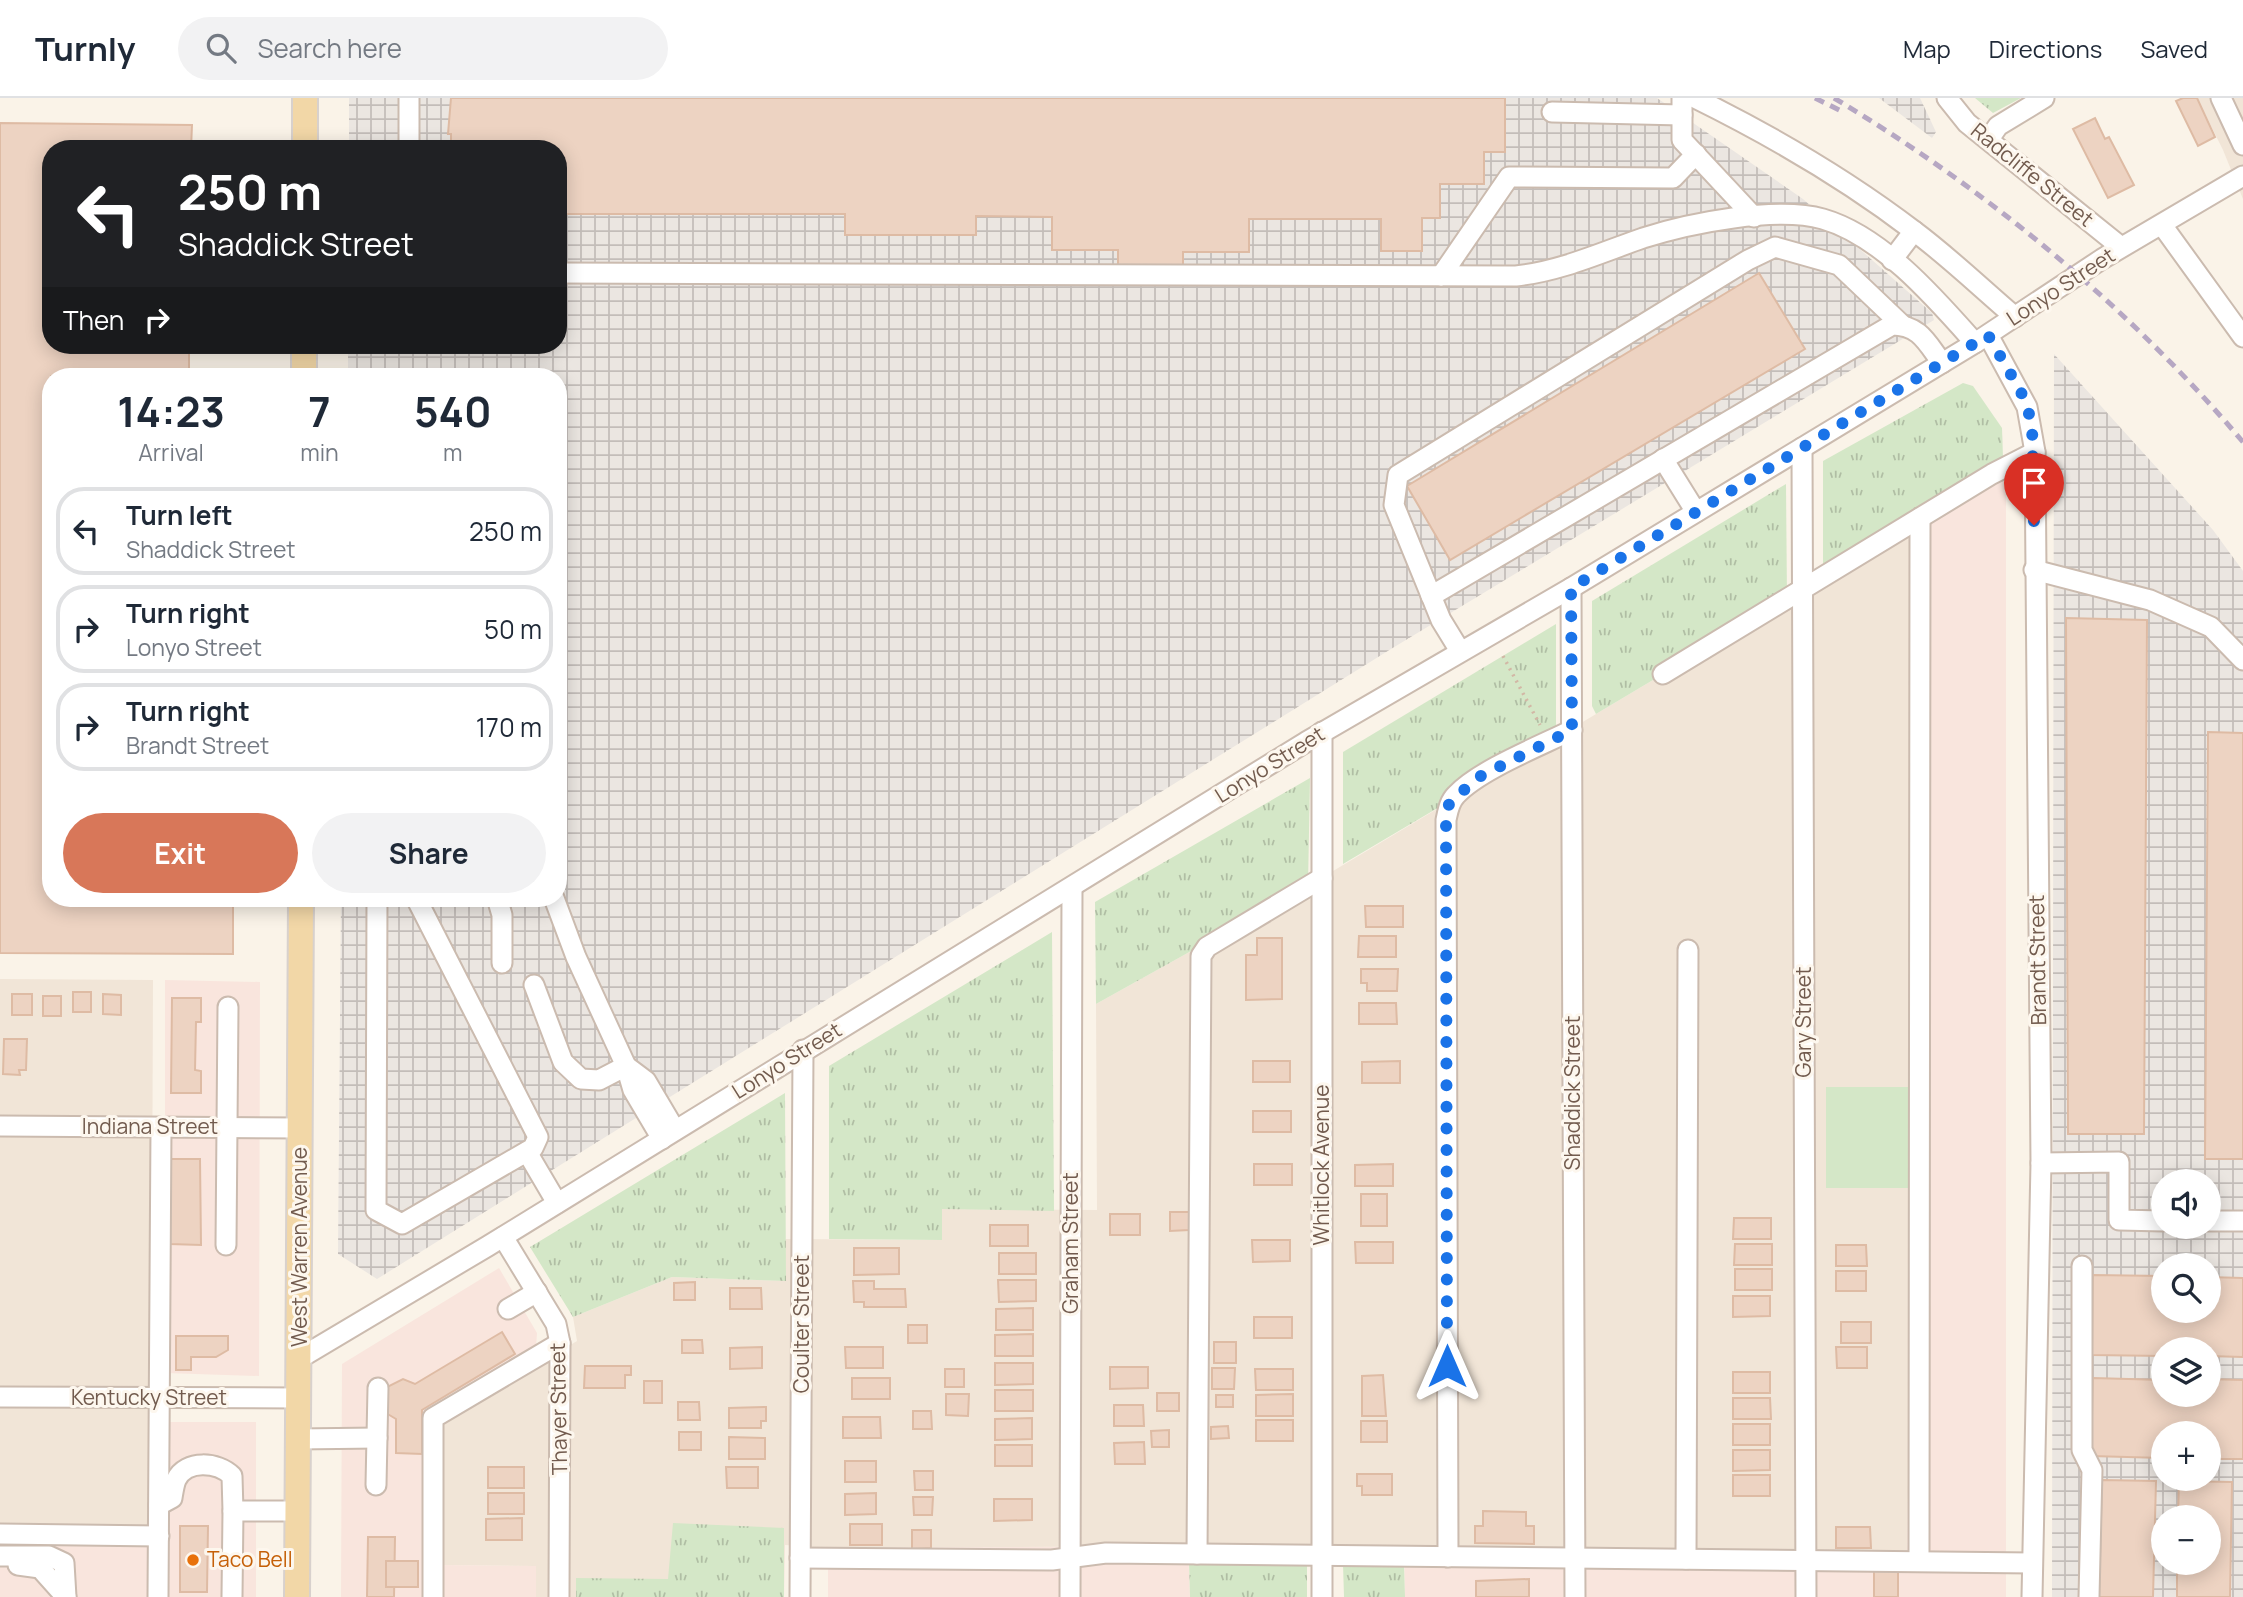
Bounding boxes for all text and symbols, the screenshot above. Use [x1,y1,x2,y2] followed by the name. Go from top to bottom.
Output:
[178,17,668,80] search box
[35,26,136,71] text: Turnly
[202,29,240,67] icon: search
[258,30,402,66] text: Search here
[1903,32,1951,65] text: Map
[1989,32,2102,65] text: Directions
[2140,32,2208,65] text: Saved
[1965,116,2100,232] street label: Radcliffe Street
[178,158,322,225] text: 250 m
[63,168,154,259] icon: left
[178,222,414,266] text: Shaddick Street
[2001,241,2120,332] street label: Lonyo Street
[138,301,176,339] icon: right
[63,302,124,338] text: Then
[117,382,225,440] text: 14:23
[308,382,331,440] text: 7
[414,382,492,440] text: 540
[138,436,204,468] text: Arrival
[300,436,339,468] text: min
[443,436,463,468] text: m
[2004,453,2064,525] pin
[2015,464,2053,502] icon: arrive
[126,497,233,533] text: Turn left
[67,512,105,550] icon: left
[469,513,542,549] text: 250 m
[126,533,296,565] text: Shaddick Street
[126,595,250,631] text: Turn right
[67,610,105,648] icon: right
[484,611,542,647] text: 50 m
[126,631,262,663] text: Lonyo Street
[126,693,250,729] text: Turn right
[67,708,105,746] icon: right
[476,709,542,745] text: 170 m
[1209,719,1330,809] street label: Lonyo Street
[126,729,269,761] text: Brandt Street
[63,813,298,893] button: Exit
[312,813,546,893] button: Share
[2022,894,2052,1026] street label: Brandt Street
[1789,967,1817,1077] street label: Gary Street
[726,1015,847,1105] street label: Lonyo Street
[1558,1016,1586,1170] street label: Shaddick Street
[1307,1085,1335,1245] street label: Whitlock Avenue
[82,1112,218,1140] street label: Indiana Street
[285,1147,313,1347] street label: West Warren Avenue
[2151,1169,2221,1575] map controls
[2151,1169,2221,1239] button: sound
[1056,1172,1084,1314] street label: Graham Street
[2151,1253,2221,1323] button: search
[787,1255,815,1393] street label: Coulter Street
[1410,1329,1484,1403] position arrow
[2151,1337,2221,1407] button: layers
[543,1343,573,1475] street label: Thayer Street
[71,1383,227,1411] street label: Kentucky Street
[2151,1421,2221,1491] button: +
[2151,1505,2221,1575] button: −
[207,1545,293,1573] place label: Taco Bell
[185,1552,201,1568] marker: Taco Bell

